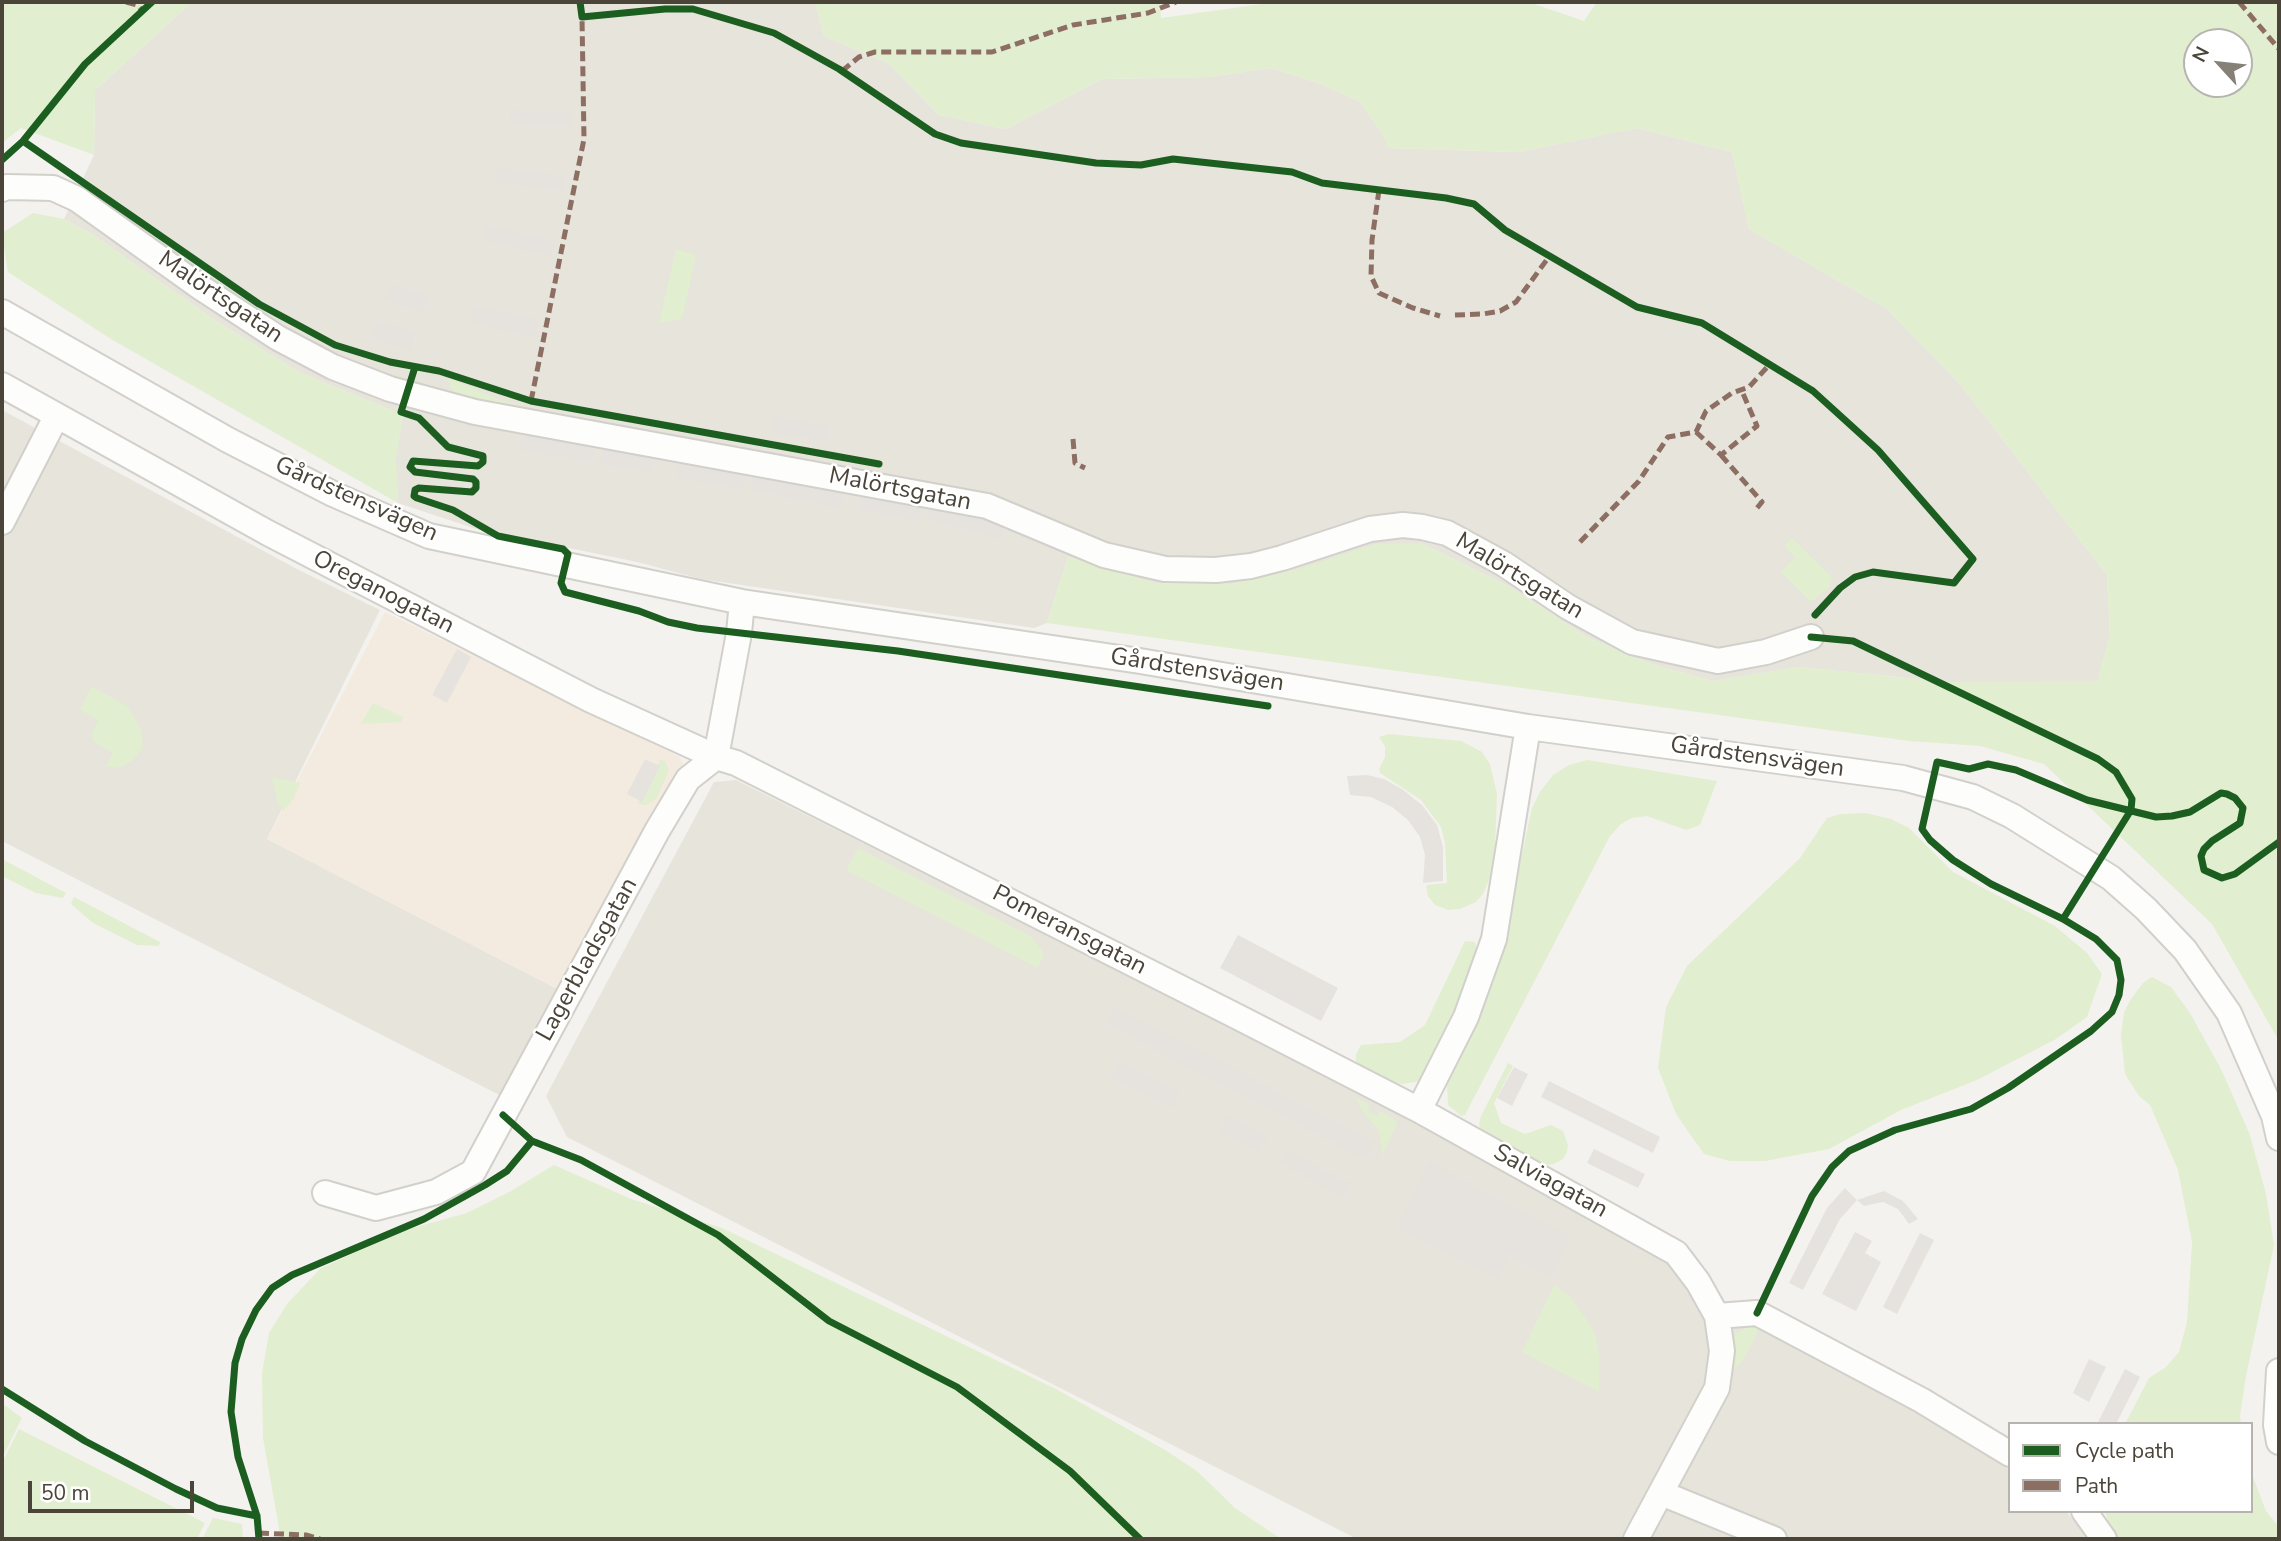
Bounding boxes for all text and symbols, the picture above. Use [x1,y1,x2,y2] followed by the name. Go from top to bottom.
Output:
[2183,28,2253,98] north arrow
[2186,42,2216,67] text: N
[152,246,288,350] street label: Malörtsgatan
[270,451,442,549] street label: Gårdstensvägen
[826,462,974,518] street label: Malörtsgatan
[1450,528,1588,626] street label: Malörtsgatan
[307,545,459,641] street label: Oreganogatan
[1108,643,1286,699] street label: Gårdstensvägen
[1668,732,1846,784] street label: Gårdstensvägen
[531,873,645,1047] street label: Lagerbladsgatan
[987,880,1151,982] street label: Pomeransgatan
[1488,1139,1612,1225] street label: Salviagatan
[2008,1422,2253,1513] legend
[2075,1437,2174,1465] text: Cycle path
[32,1468,198,1512] scale bar
[2075,1472,2118,1500] text: Path
[41,1479,90,1507] text: 50 m

